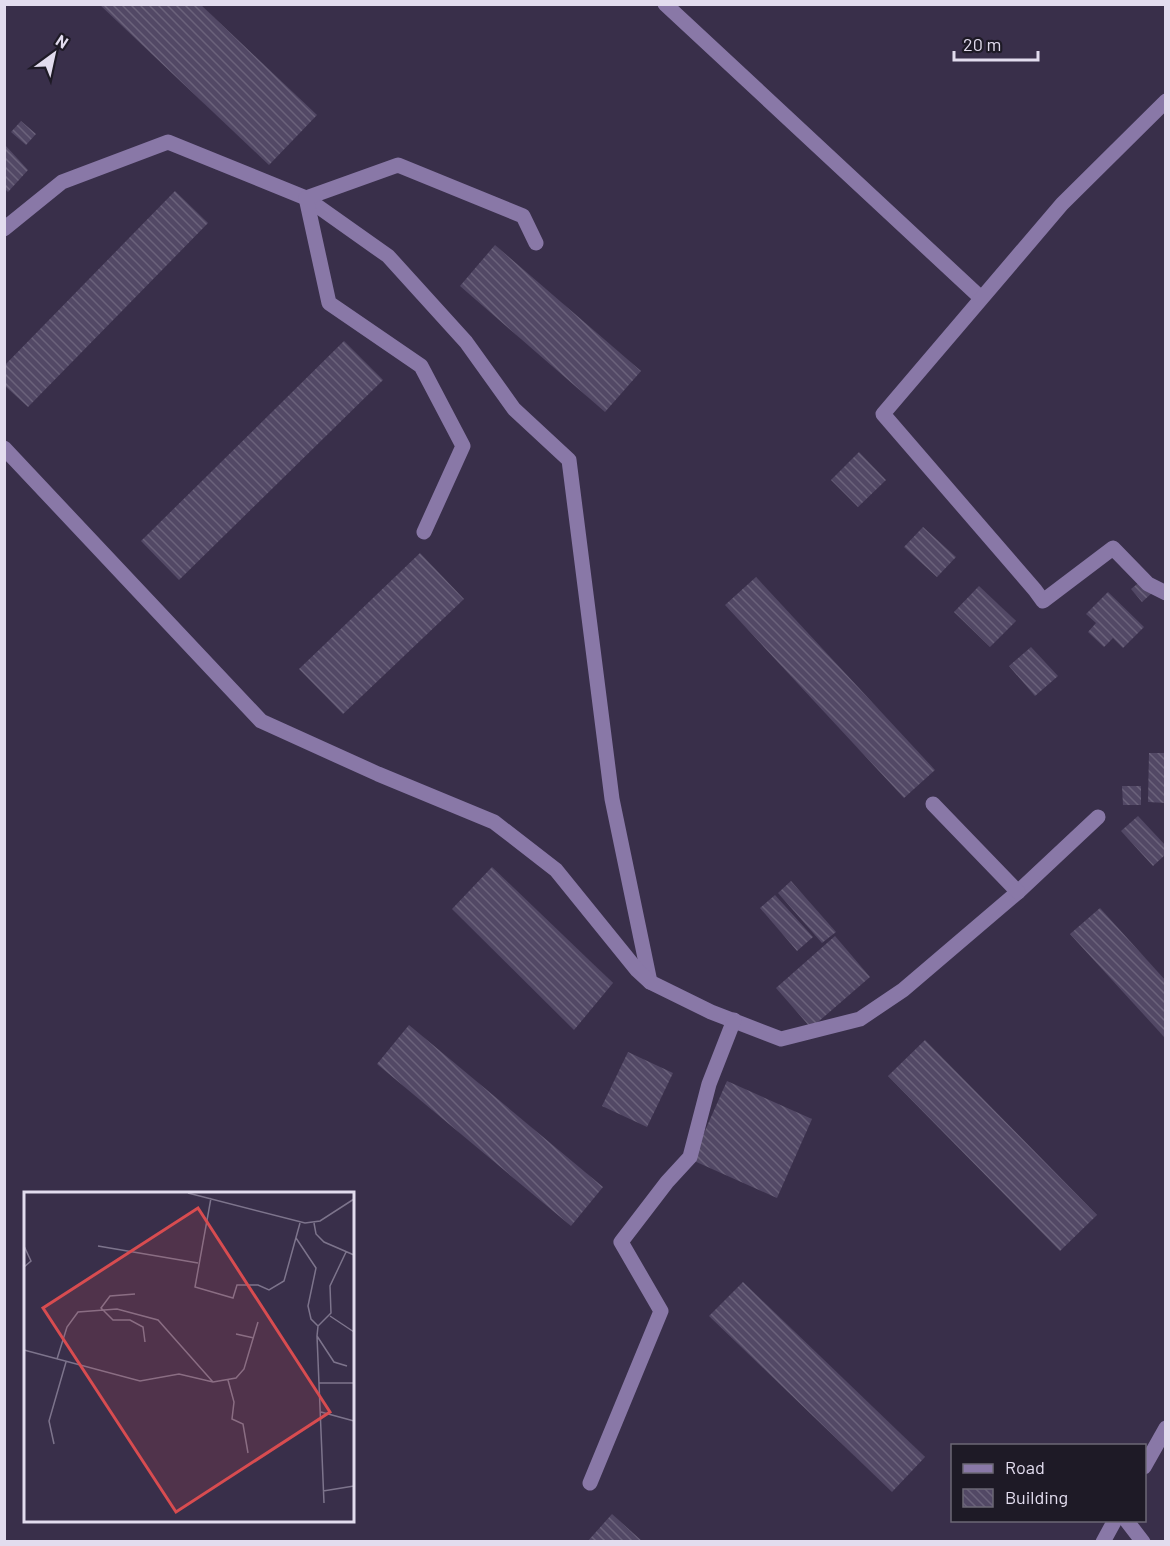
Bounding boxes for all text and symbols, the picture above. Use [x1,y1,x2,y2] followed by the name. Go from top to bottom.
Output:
[24,24,84,84] north arrow
[954,24,1038,62] scale bar
[53,30,72,52] text: N
[963,33,1001,55] text: 20 m
[24,1192,354,1522] inset map
[951,1444,1146,1522] legend
[1005,1456,1045,1478] text: Road
[1005,1486,1068,1508] text: Building

